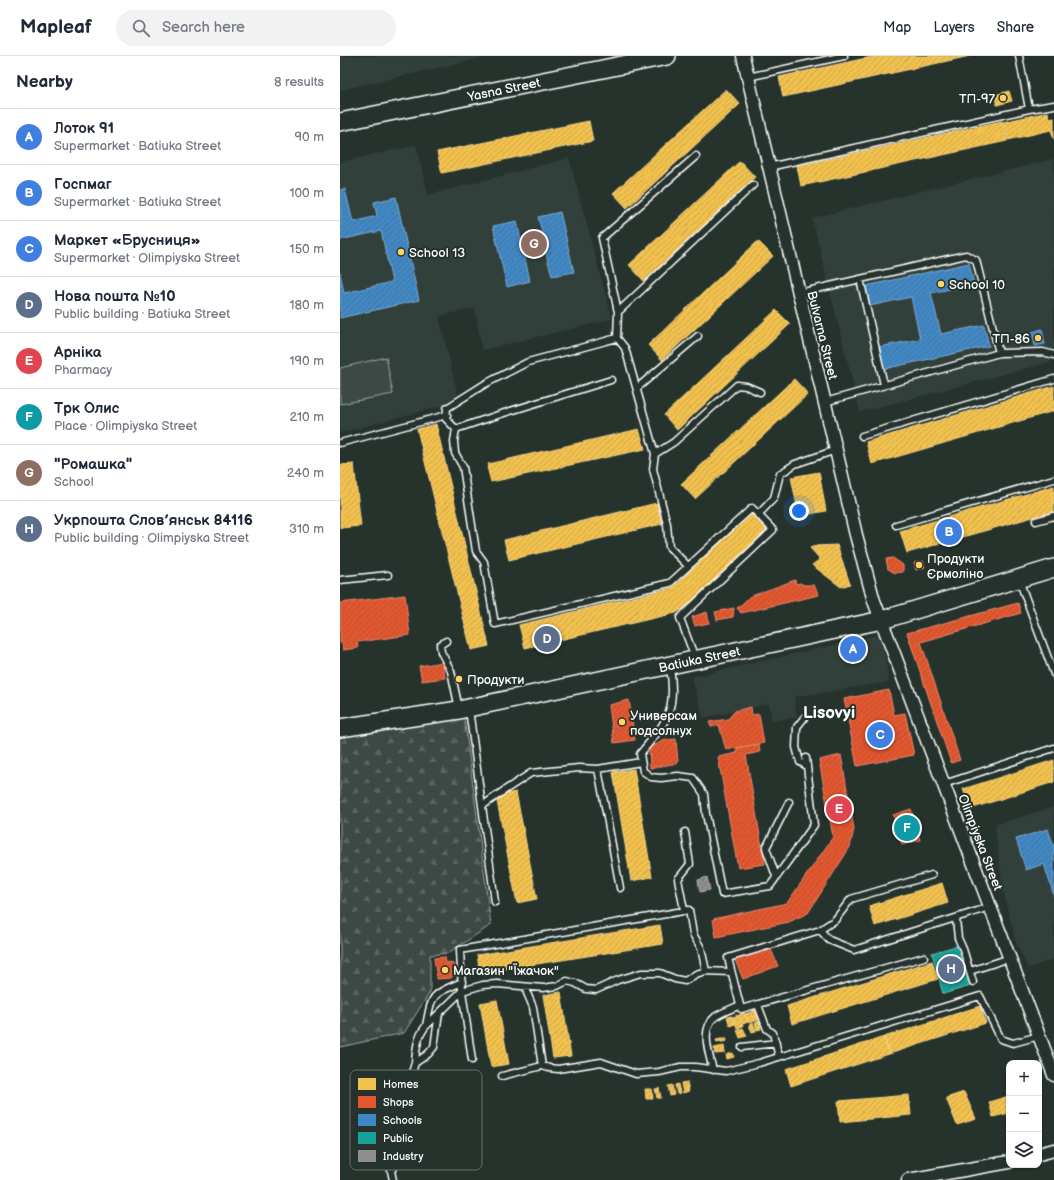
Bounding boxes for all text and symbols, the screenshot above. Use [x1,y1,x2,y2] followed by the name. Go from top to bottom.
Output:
[116,10,396,46] search box
[20,16,92,39] text: Mapleaf
[130,17,152,39] icon: search
[162,18,245,37] text: Search here
[883,19,911,36] text: Map
[933,19,975,36] text: Layers
[997,19,1034,36] text: Share
[16,72,73,92] text: Nearby
[274,74,324,90] text: 8 results
[465,75,542,105] street label: Yasna Street
[959,91,996,107] place label: ТП-97
[998,93,1008,103] marker: ТП-97
[54,119,114,138] text: Лоток 91
[25,129,33,145] text: A
[295,129,324,145] text: 90 m
[54,138,221,154] text: Supermarket · Batiuka Street
[54,175,112,194] text: Госпмаг
[24,185,34,201] text: B
[289,185,324,201] text: 100 m
[54,194,221,210] text: Supermarket · Batiuka Street
[521,229,547,259] pin: G
[54,231,201,250] text: Маркет «Брусниця»
[24,241,34,257] text: C
[290,241,324,257] text: 150 m
[409,245,465,261] place label: School 13
[396,247,406,257] marker: School 13
[54,250,240,266] text: Supermarket · Olimpiyska Street
[949,277,1005,293] place label: School 10
[936,279,946,289] marker: School 10
[54,287,176,306] text: Нова пошта №10
[803,289,841,381] street label: Bulvarna Street
[24,297,34,313] text: D
[289,297,324,313] text: 180 m
[54,306,230,322] text: Public building · Batiuka Street
[992,331,1030,347] place label: ТП-86
[1033,333,1043,343] marker: ТП-86
[54,343,101,362] text: Арніка
[25,353,33,369] text: E
[290,353,324,369] text: 190 m
[54,362,112,378] text: Pharmacy
[54,399,119,418] text: Трк Олис
[25,409,33,425] text: F
[290,409,324,425] text: 210 m
[54,418,197,434] text: Place · Olimpiyska Street
[54,455,132,474] text: "Ромашка"
[24,465,34,481] text: G
[287,465,324,481] text: 240 m
[54,474,94,490] text: School
[789,501,809,521] your location
[54,511,253,530] text: Укрпошта Слов’янськ 84116
[936,517,962,547] pin: B
[24,521,34,537] text: H
[289,521,324,537] text: 310 m
[54,530,249,546] text: Public building · Olimpiyska Street
[927,551,985,582] place label: Продукти Єрмоліно
[914,560,924,570] marker: Продукти Єрмоліно
[534,624,560,654] pin: D
[840,634,866,664] pin: A
[657,643,742,676] street label: Batiuka Street
[467,672,525,688] place label: Продукти
[454,674,464,684] marker: Продукти
[803,703,855,723] district label: Lisovyi
[630,708,697,739] place label: Универсам подсолнух
[617,717,627,727] marker: Универсам подсолнух
[867,720,893,750] pin: C
[954,792,1006,893] street label: Olimpiyska Street
[826,794,852,824] pin: E
[894,813,920,843] pin: F
[938,954,964,984] pin: H
[453,963,559,979] place label: Магазин "Їжачок"
[440,965,450,975] marker: Магазин "Їжачок"
[1006,1060,1042,1168] map controls
[1006,1060,1042,1096] button: +
[350,1070,482,1170] legend
[383,1078,419,1091] text: Homes
[383,1096,414,1109] text: Shops
[1006,1096,1042,1132] button: −
[383,1114,423,1127] text: Schools
[383,1132,413,1145] text: Public
[1006,1132,1042,1168] button: layers
[383,1150,423,1163] text: Industry

